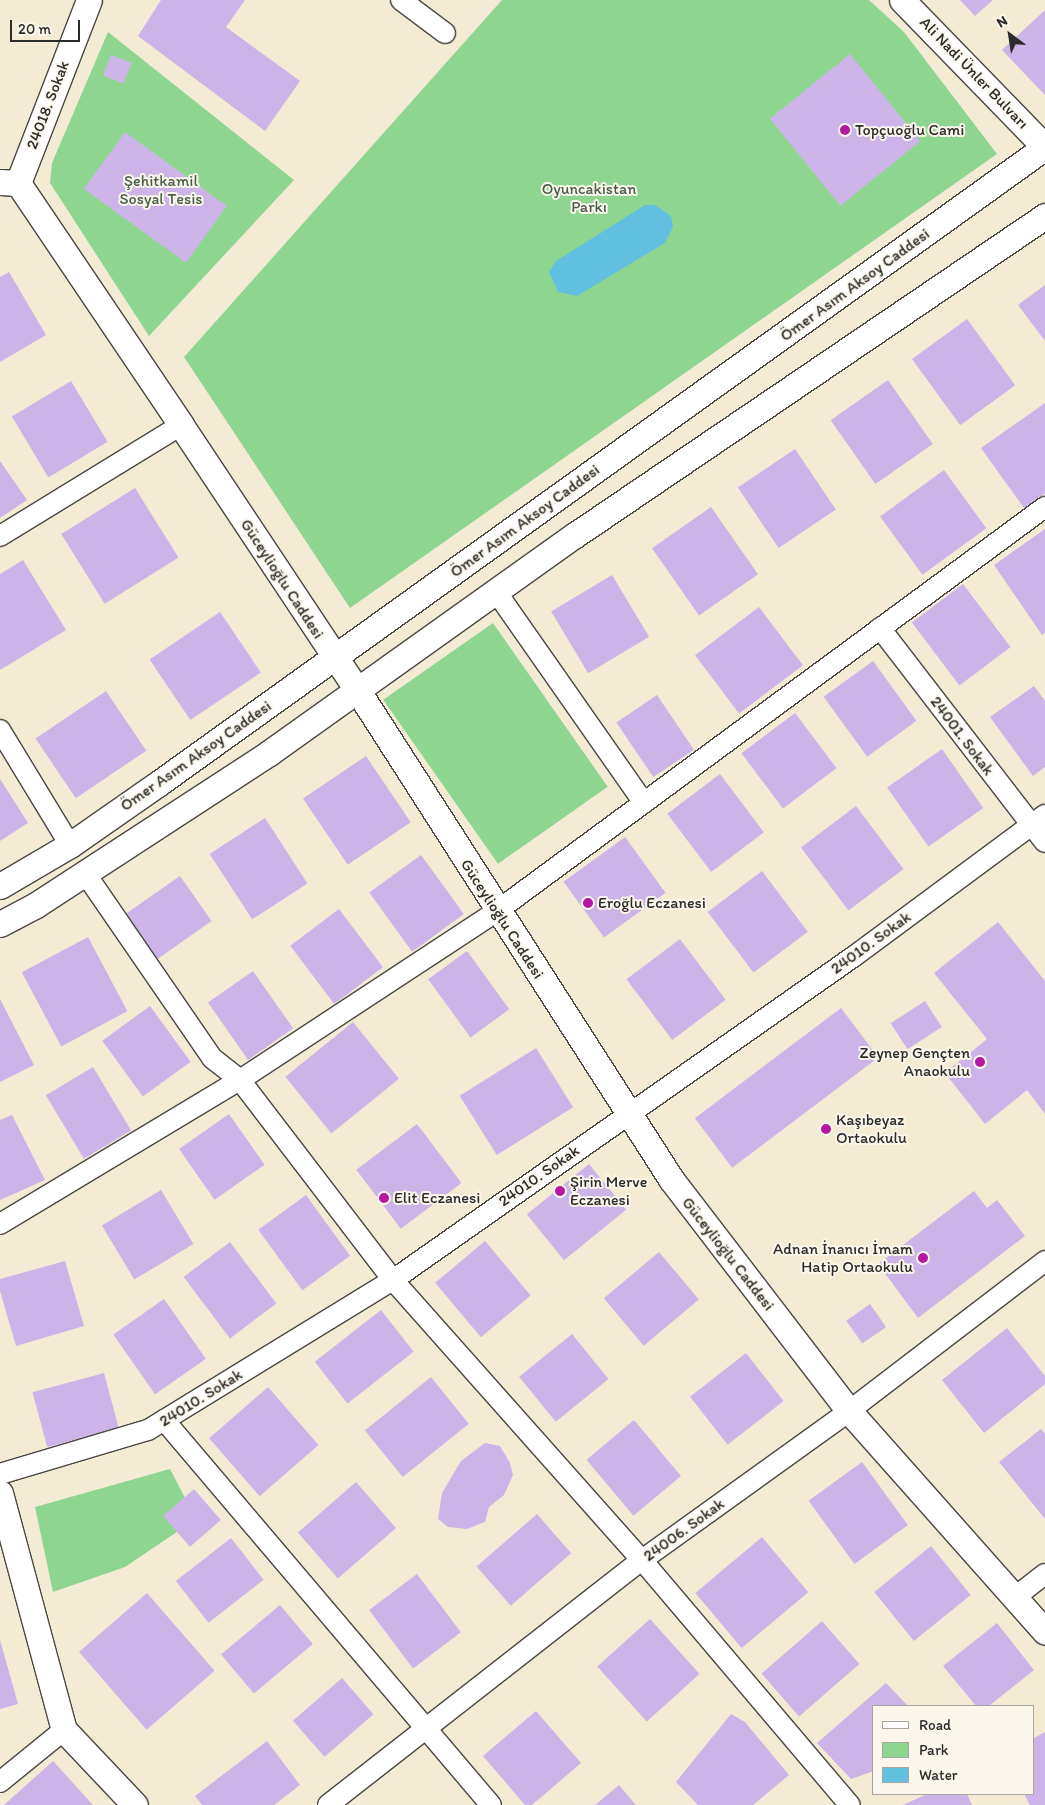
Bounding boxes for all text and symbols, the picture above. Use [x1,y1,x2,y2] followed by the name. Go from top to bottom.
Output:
[12,10,82,42] scale bar
[985,10,1035,60] north arrow
[915,13,1033,133] street label: Ali Nadi Ünler Bulvarı
[18,20,51,38] text: 20 m
[22,58,74,152] street label: 24018. Sokak
[855,120,965,140] place label: Topçuoğlu Cami
[839,124,851,136] marker: Topçuoğlu Cami
[120,171,202,209] park label: Şehitkamil Sosyal Tesis
[542,179,636,217] park label: Oyuncakistan Parkı
[776,224,934,346] street label: Ömer Asım Aksoy Caddesi
[446,460,604,582] street label: Ömer Asım Aksoy Caddesi
[236,515,328,643] street label: Güceylioğlu Caddesi
[926,693,998,779] street label: 24001. Sokak
[116,696,276,816] street label: Ömer Asım Aksoy Caddesi
[456,855,548,983] street label: Güceylioğlu Caddesi
[598,893,706,913] place label: Eroğlu Eczanesi
[582,897,594,909] marker: Eroğlu Eczanesi
[827,908,915,978] street label: 24010. Sokak
[860,1043,970,1081] place label: Zeynep Gençten Anaokulu
[974,1056,986,1068] marker: Zeynep Gençten Anaokulu
[836,1110,907,1148] place label: Kaşıbeyaz Ortaokulu
[820,1123,832,1135] marker: Kaşıbeyaz Ortaokulu
[495,1141,583,1211] street label: 24010. Sokak
[570,1172,647,1210] place label: Şirin Merve Eczanesi
[554,1185,566,1197] marker: Şirin Merve Eczanesi
[394,1188,481,1208] place label: Elit Eczanesi
[378,1192,390,1204] marker: Elit Eczanesi
[678,1193,778,1315] street label: Güceylioğlu Caddesi
[773,1239,913,1277] place label: Adnan İnanıcı İmam Hatip Ortaokulu
[917,1252,929,1264] marker: Adnan İnanıcı İmam Hatip Ortaokulu
[156,1365,246,1431] street label: 24010. Sokak
[640,1494,728,1566] street label: 24006. Sokak
[872,1705,1035,1795] legend
[919,1716,951,1734] text: Road
[919,1741,949,1759] text: Park
[919,1766,957,1784] text: Water

